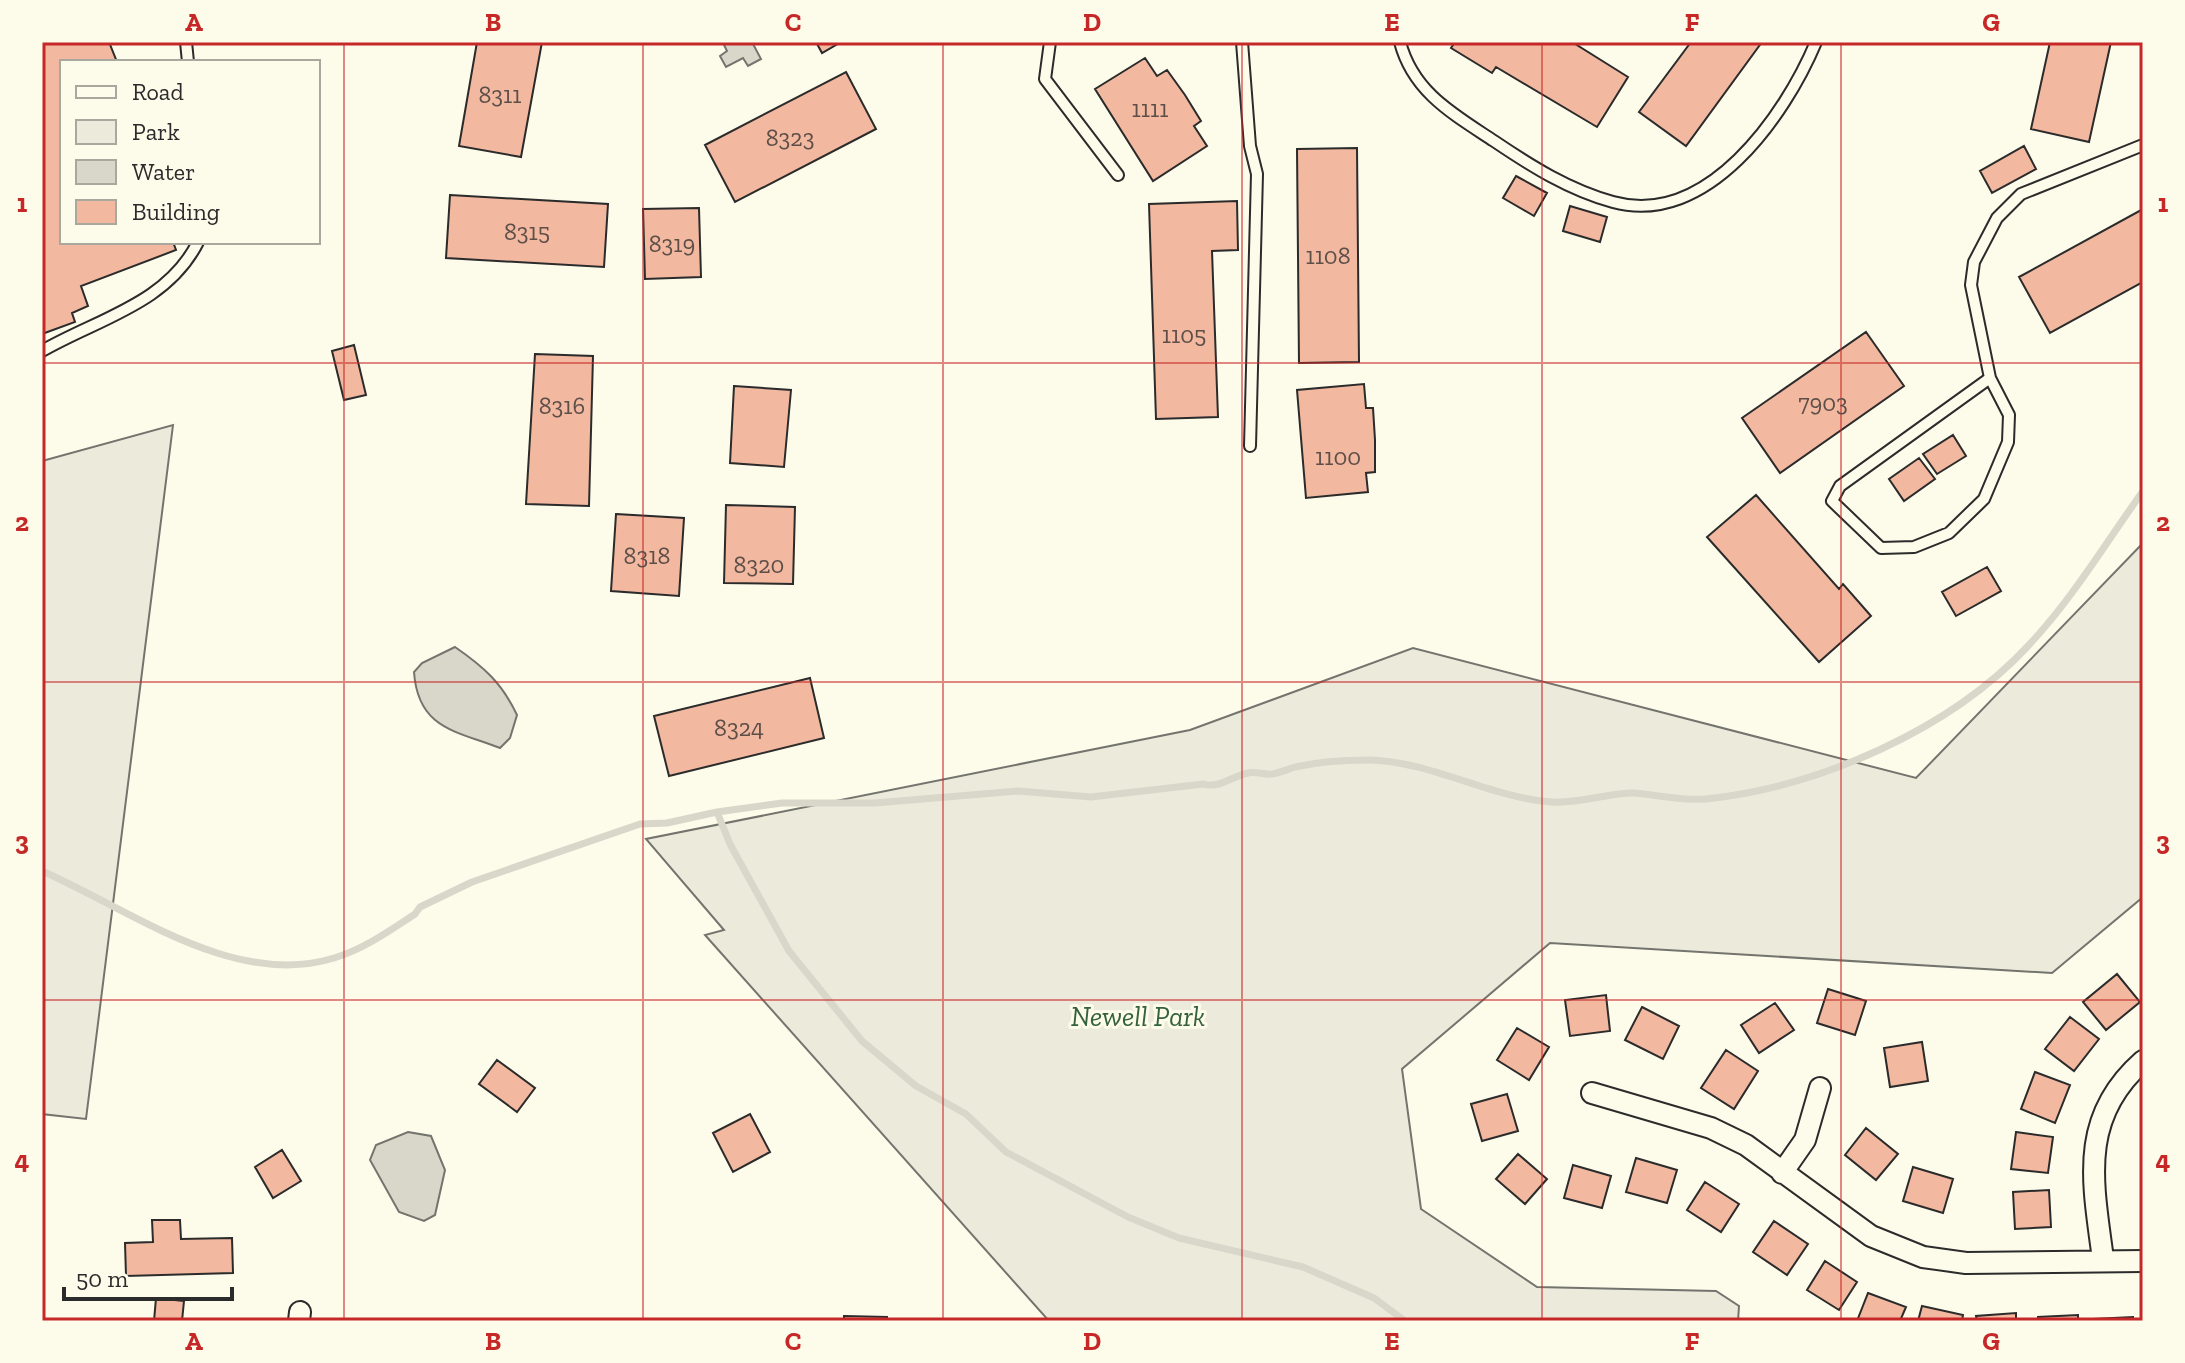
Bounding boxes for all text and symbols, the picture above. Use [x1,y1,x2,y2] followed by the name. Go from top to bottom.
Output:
[185,6,203,38] text: A
[485,6,501,38] text: B
[785,6,801,38] text: C
[1083,6,1101,38] text: D
[1384,6,1400,38] text: E
[1685,6,1700,38] text: F
[1982,6,2000,38] text: G
[60,60,320,244] legend
[132,77,184,106] text: Road
[478,80,522,109] house number: 8311
[1132,94,1168,123] house number: 1111
[132,117,180,146] text: Park
[766,123,814,152] house number: 8323
[132,157,195,186] text: Water
[17,187,28,219] text: 1
[2158,187,2169,219] text: 1
[132,197,220,226] text: Building
[504,217,550,246] house number: 8315
[649,229,695,258] house number: 8319
[1305,241,1351,270] house number: 1108
[1162,320,1206,349] house number: 1105
[1798,388,1848,417] house number: 7903
[539,391,585,420] house number: 8316
[1315,442,1361,471] house number: 1100
[15,506,29,538] text: 2
[2156,506,2170,538] text: 2
[624,541,670,570] house number: 8318
[734,550,784,579] house number: 8320
[714,713,764,742] house number: 8324
[15,825,29,857] text: 3
[2156,825,2170,857] text: 3
[1071,1000,1205,1033] park label: Newell Park
[15,1144,30,1176] text: 4
[2156,1144,2171,1176] text: 4
[64,1251,232,1301] scale bar
[76,1264,129,1293] text: 50 m
[185,1325,203,1357] text: A
[485,1325,501,1357] text: B
[785,1325,801,1357] text: C
[1083,1325,1101,1357] text: D
[1384,1325,1400,1357] text: E
[1685,1325,1700,1357] text: F
[1982,1325,2000,1357] text: G

